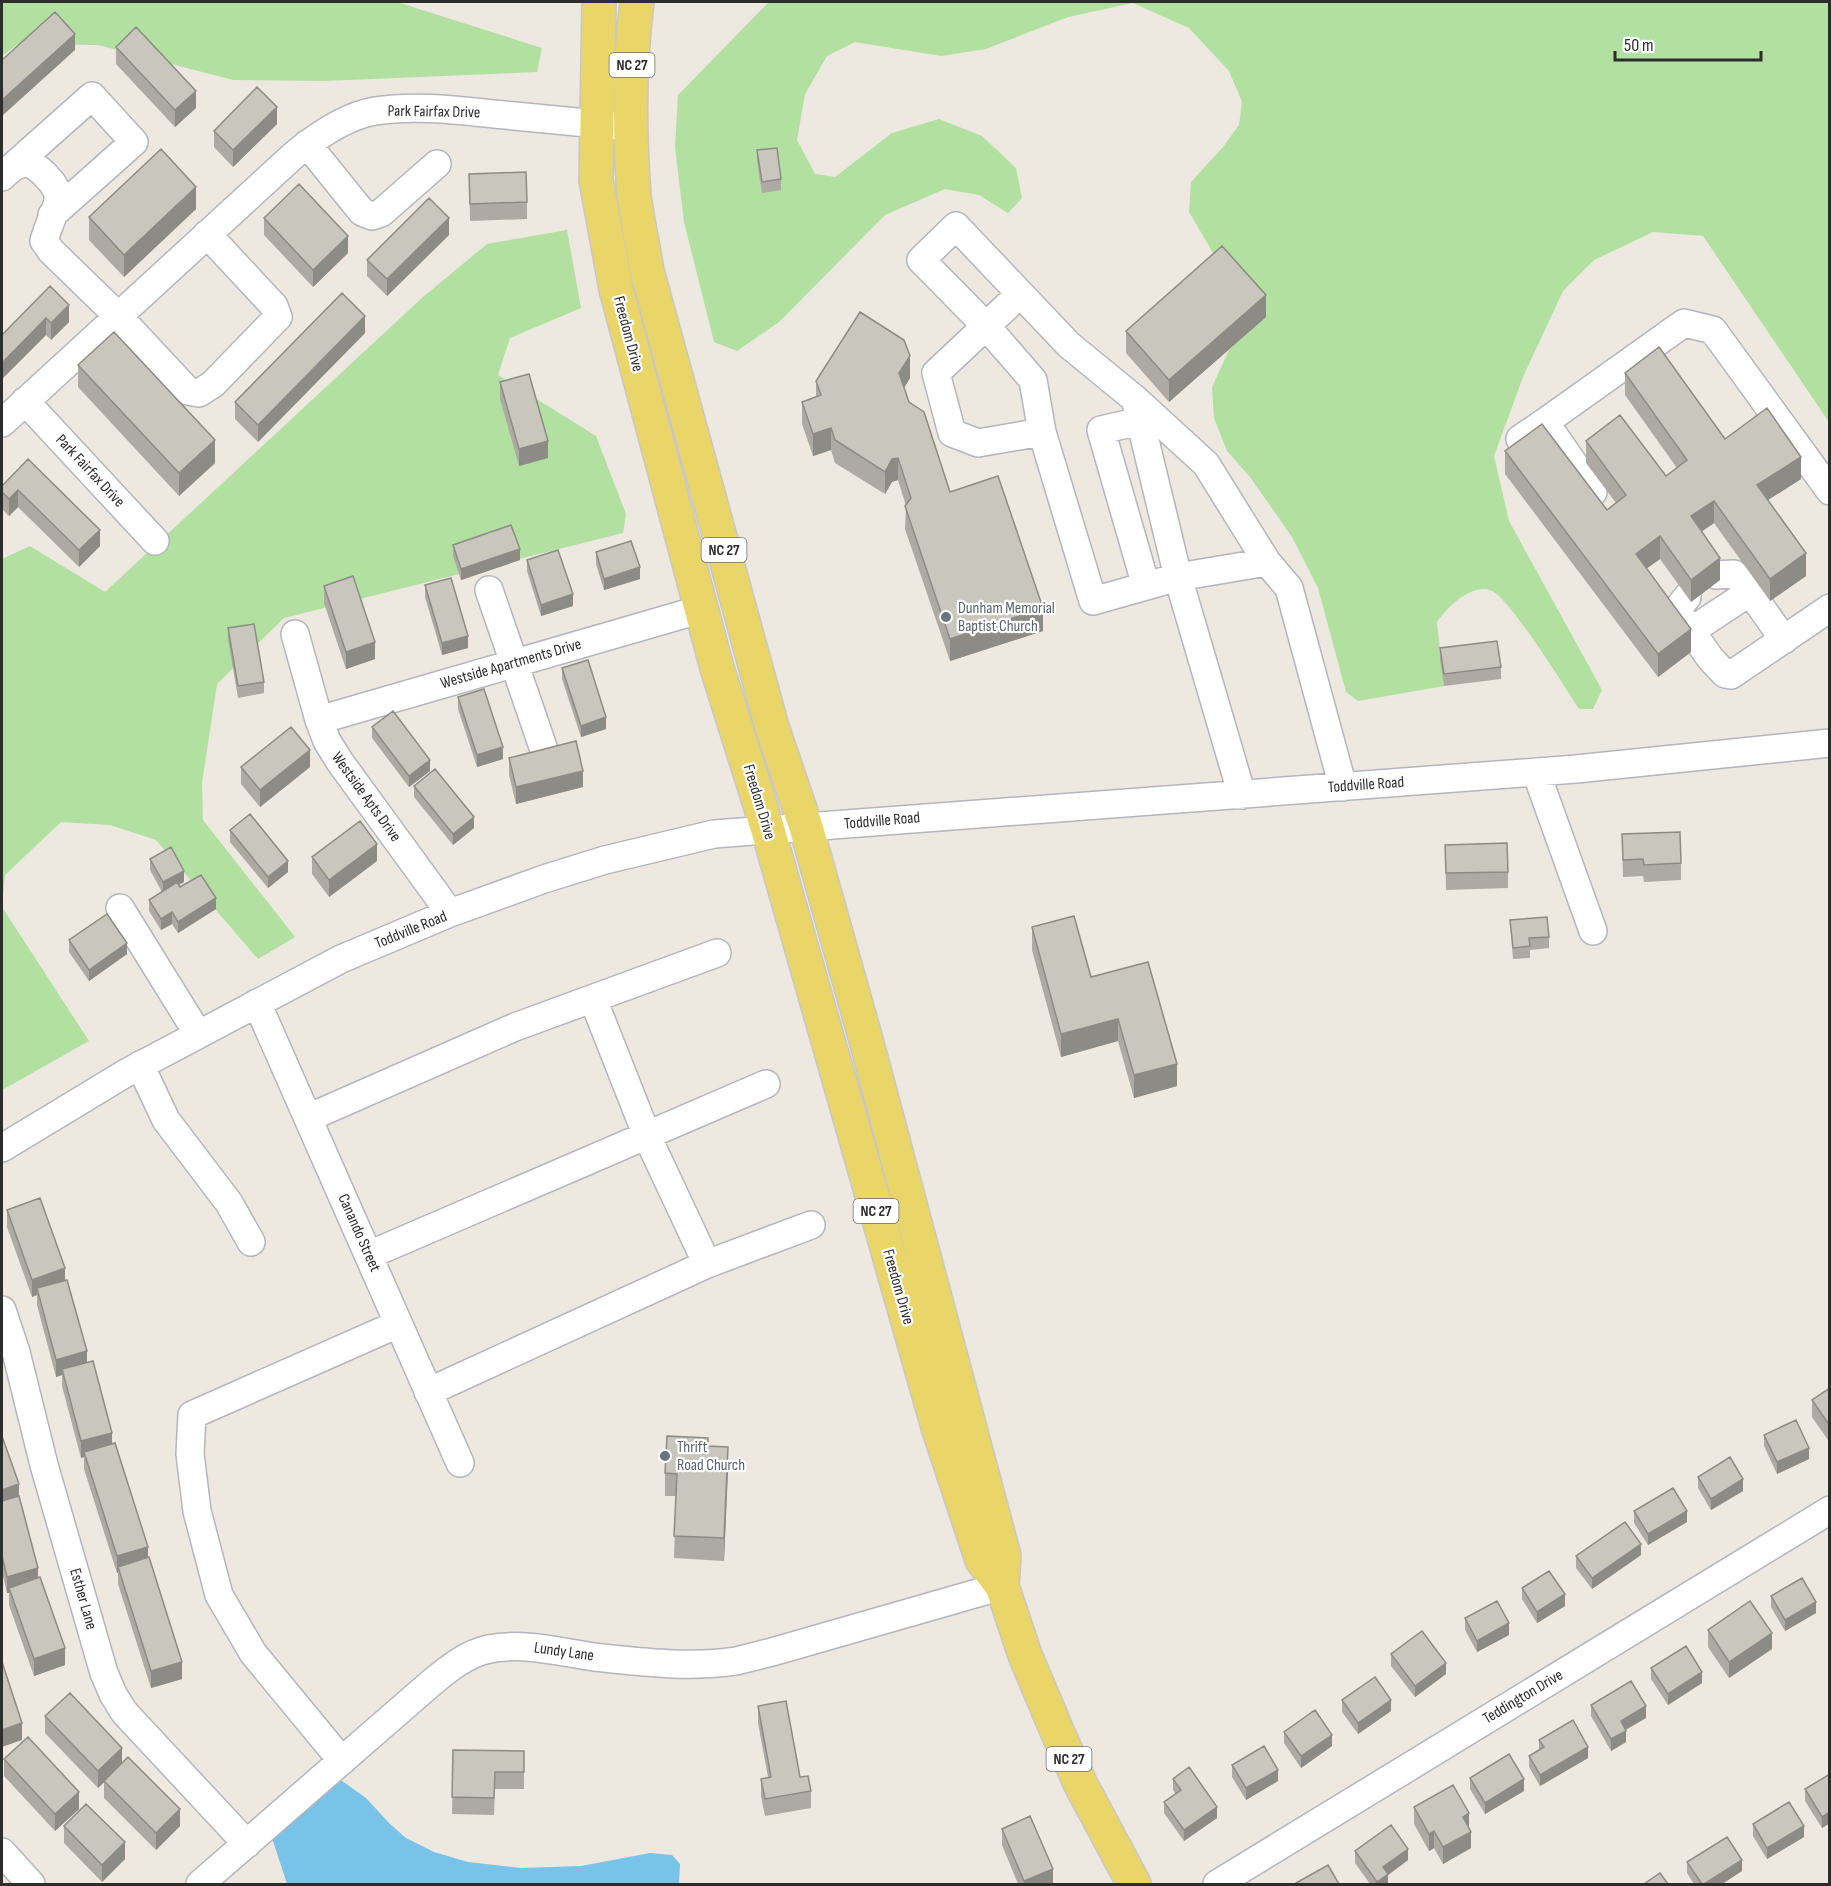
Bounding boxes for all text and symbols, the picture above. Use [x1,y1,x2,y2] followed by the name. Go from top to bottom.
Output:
[1615,24,1760,62] scale bar
[1624,35,1654,56] text: 50 m
[610,53,654,77] road number: NC 27
[387,102,481,122] street label: Park Fairfax Drive
[609,294,647,374] street label: Freedom Drive
[51,431,129,511] street label: Park Fairfax Drive
[702,538,746,562] road number: NC 27
[958,599,1055,636] place label: Dunham Memorial Baptist Church
[939,610,953,624] marker: Dunham Memorial Baptist Church
[438,635,584,693] street label: Westside Apartments Drive
[327,748,405,846] street label: Westside Apts Drive
[739,762,779,842] street label: Freedom Drive
[1327,773,1405,797] street label: Toddville Road
[843,808,921,834] street label: Toddville Road
[372,907,450,953] street label: Toddville Road
[333,1191,385,1275] street label: Canando Street
[854,1199,898,1223] road number: NC 27
[878,1247,918,1327] street label: Freedom Drive
[677,1438,745,1475] place label: Thrift Road Church
[658,1449,672,1463] marker: Thrift Road Church
[65,1566,101,1632] street label: Esther Lane
[533,1638,595,1666] street label: Lundy Lane
[1479,1666,1567,1728] street label: Teddington Drive
[1046,1747,1092,1771] road number: NC 27

